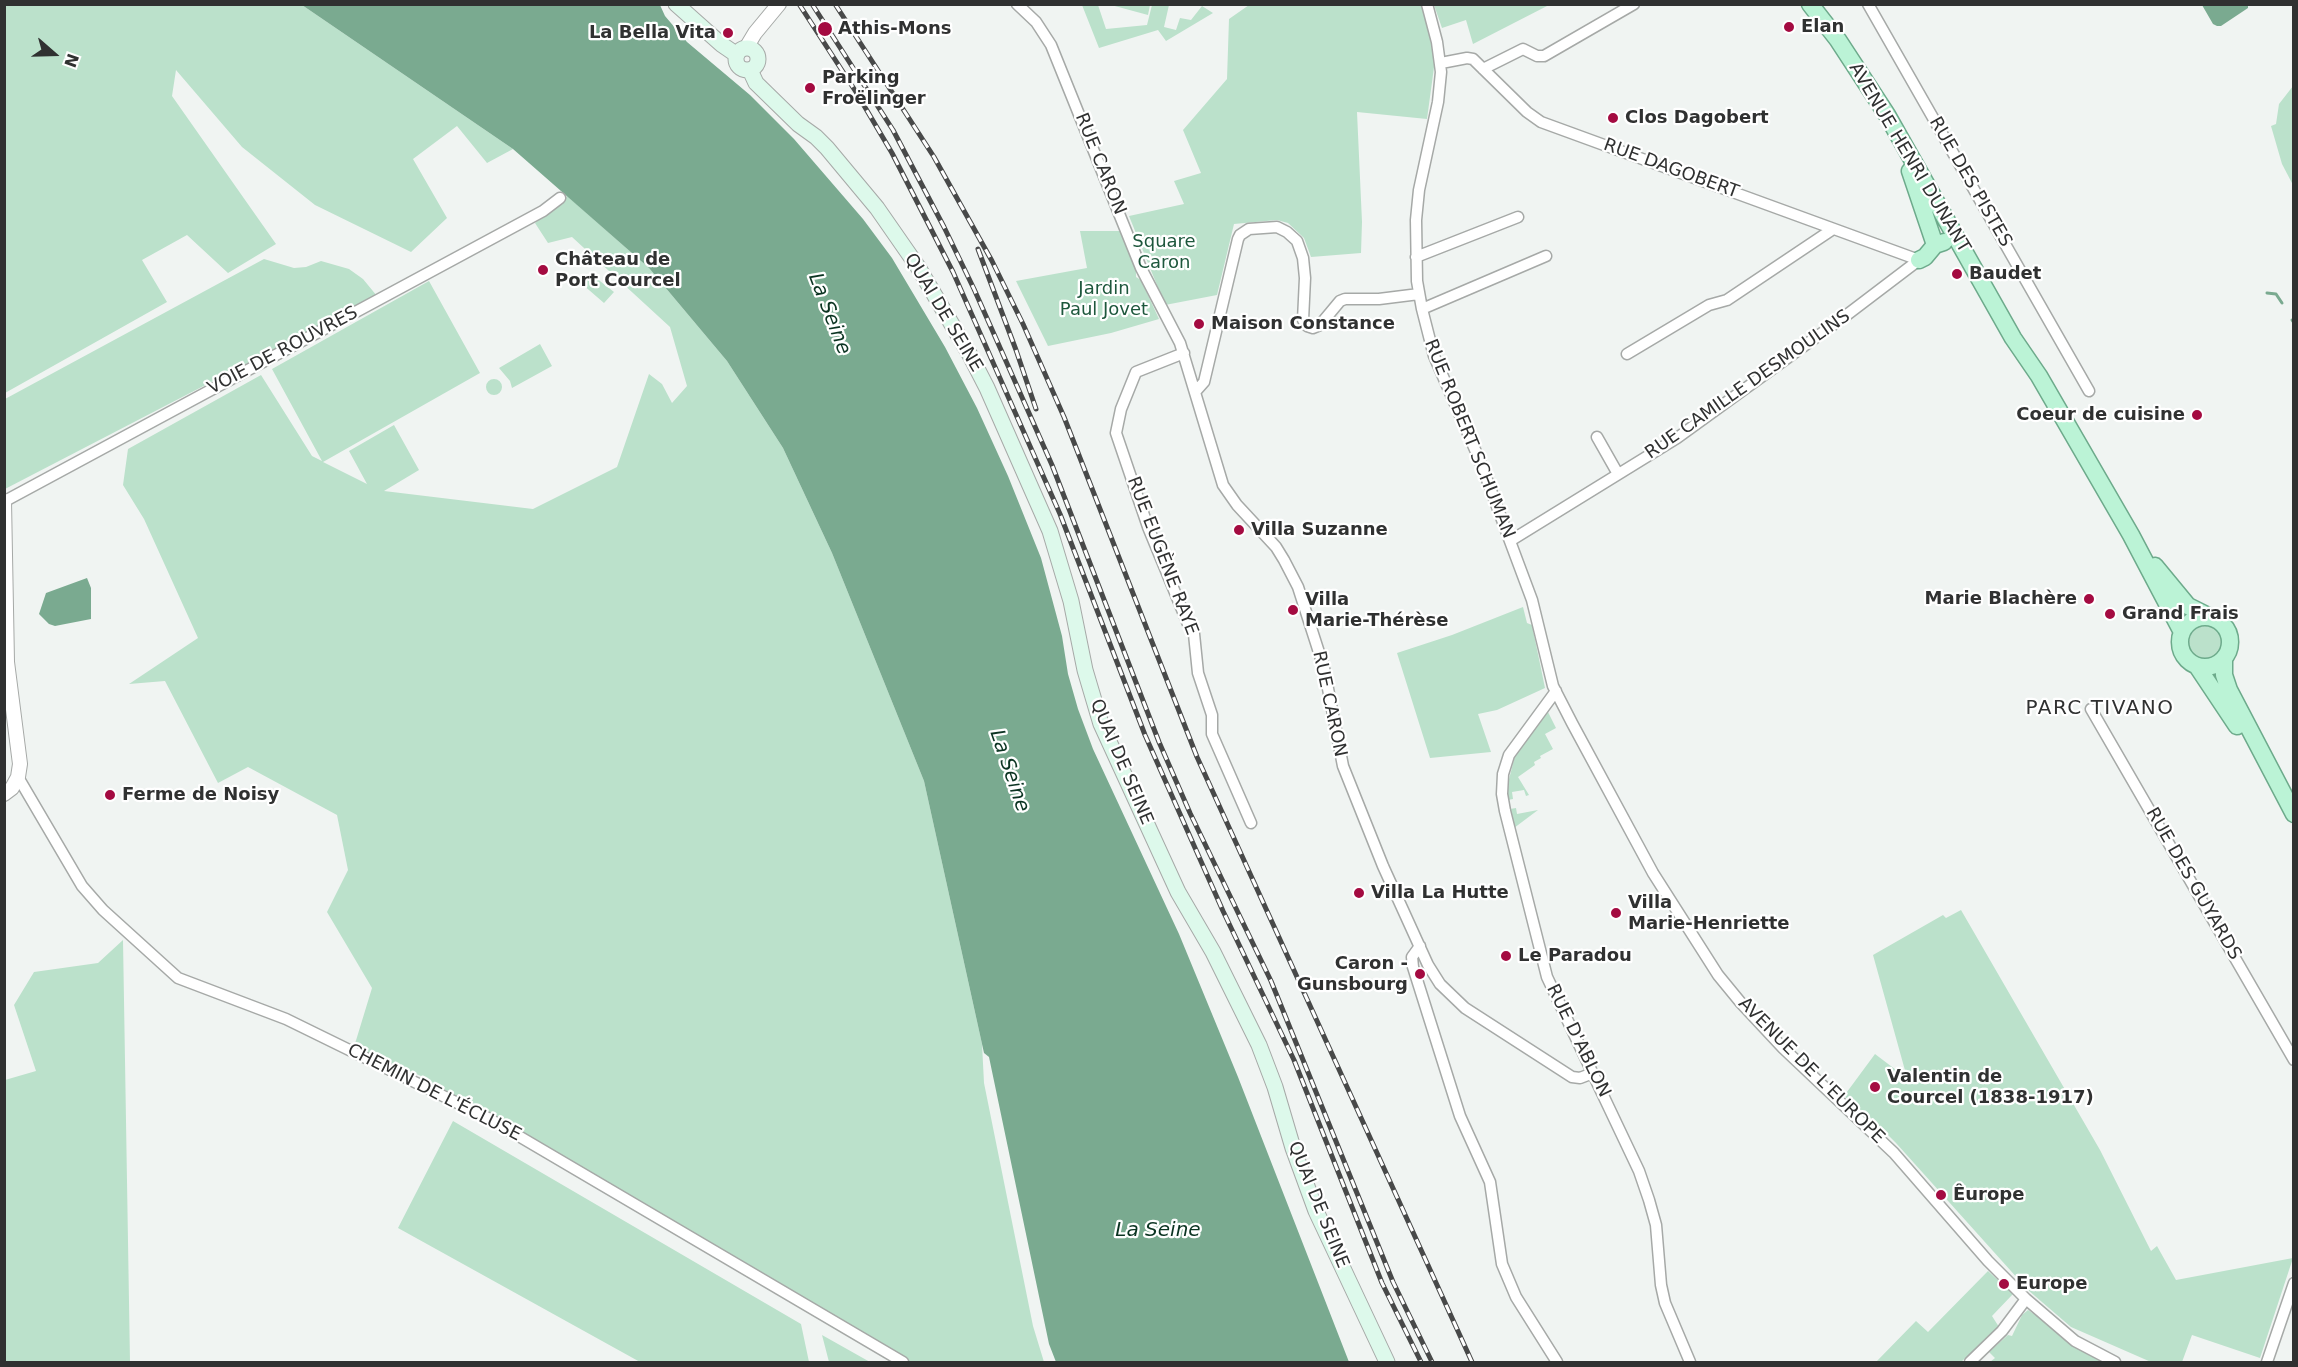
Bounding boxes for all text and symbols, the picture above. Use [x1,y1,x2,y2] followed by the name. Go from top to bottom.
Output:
[1801,16,1844,38] place label: Elan
[838,18,952,40] place label: Athis-Mons
[816,20,834,38] marker: Athis-Mons
[1782,20,1796,34] marker: Elan
[589,22,716,44] place label: La Bella Vita
[24,24,84,84] north arrow
[721,26,735,40] marker: La Bella Vita
[60,51,83,70] text: N
[1844,59,1974,257] street label: AVENUE HENRI DUNANT
[822,67,926,110] place label: Parking Froëlinger
[803,81,817,95] marker: Parking Froëlinger
[1625,107,1769,129] place label: Clos Dagobert
[1070,110,1130,218] street label: RUE CARON
[1606,111,1620,125] marker: Clos Dagobert
[1924,113,2016,251] street label: RUE DES PISTES
[1600,135,1742,203] street label: RUE DAGOBERT
[1132,231,1196,274] park label: Square Caron
[555,249,681,292] place label: Château de Port Courcel
[899,250,987,376] street label: QUAI DE SEINE
[536,263,550,277] marker: Château de Port Courcel
[1969,263,2041,285] place label: Baudet
[1950,267,1964,281] marker: Baudet
[803,270,855,358] water label: La Seine
[1060,278,1148,320] park label: Jardin Paul Jovet
[204,302,362,400] street label: VOIE DE ROUVRES
[1641,306,1855,464] street label: RUE CAMILLE DESMOULINS
[1211,313,1395,335] place label: Maison Constance
[1192,317,1206,331] marker: Maison Constance
[1419,336,1519,542] street label: RUE ROBERT SCHUMAN
[2016,404,2185,426] place label: Coeur de cuisine
[2190,408,2204,422] marker: Coeur de cuisine
[1122,474,1202,638] street label: RUE EUGÈNE RAYE
[1251,519,1388,541] place label: Villa Suzanne
[1232,523,1246,537] marker: Villa Suzanne
[1925,588,2077,610] place label: Marie Blachère
[1305,589,1448,632] place label: Villa Marie-Thérèse
[2082,592,2096,606] marker: Marie Blachère
[1286,603,1300,617] marker: Villa Marie-Thérèse
[2122,603,2239,625] place label: Grand Frais
[2103,607,2117,621] marker: Grand Frais
[1307,649,1351,759] street label: RUE CARON
[1085,696,1157,828] street label: QUAI DE SEINE
[2025,697,2175,721] district label: PARC TIVANO
[984,727,1034,815] water label: La Seine
[122,784,279,806] place label: Ferme de Noisy
[103,788,117,802] marker: Ferme de Noisy
[2141,804,2245,964] street label: RUE DES GUYARDS
[1371,882,1509,904] place label: Villa La Hutte
[1352,886,1366,900] marker: Villa La Hutte
[1628,892,1790,934] place label: Villa Marie-Henriette
[1609,906,1623,920] marker: Villa Marie-Henriette
[1518,945,1632,967] place label: Le Paradou
[1499,949,1513,963] marker: Le Paradou
[1297,953,1408,996] place label: Caron - Gunsbourg
[1413,967,1427,981] marker: Caron - Gunsbourg
[1541,981,1615,1101] street label: RUE D'ABLON
[1733,993,1889,1149] street label: AVENUE DE L'EUROPE
[343,1040,525,1146] street label: CHEMIN DE L'ÉCLUSE
[1887,1066,2094,1108] place label: Valentin de Courcel (1838-1917)
[1868,1080,1882,1094] marker: Valentin de Courcel (1838-1917)
[1283,1139,1353,1271] street label: QUAI DE SEINE
[1953,1184,2024,1206] place label: Êurope
[1934,1188,1948,1202] marker: Êurope
[1115,1219,1201,1243] water label: La Seine
[2016,1273,2087,1295] place label: Europe
[1997,1277,2011,1291] marker: Europe

